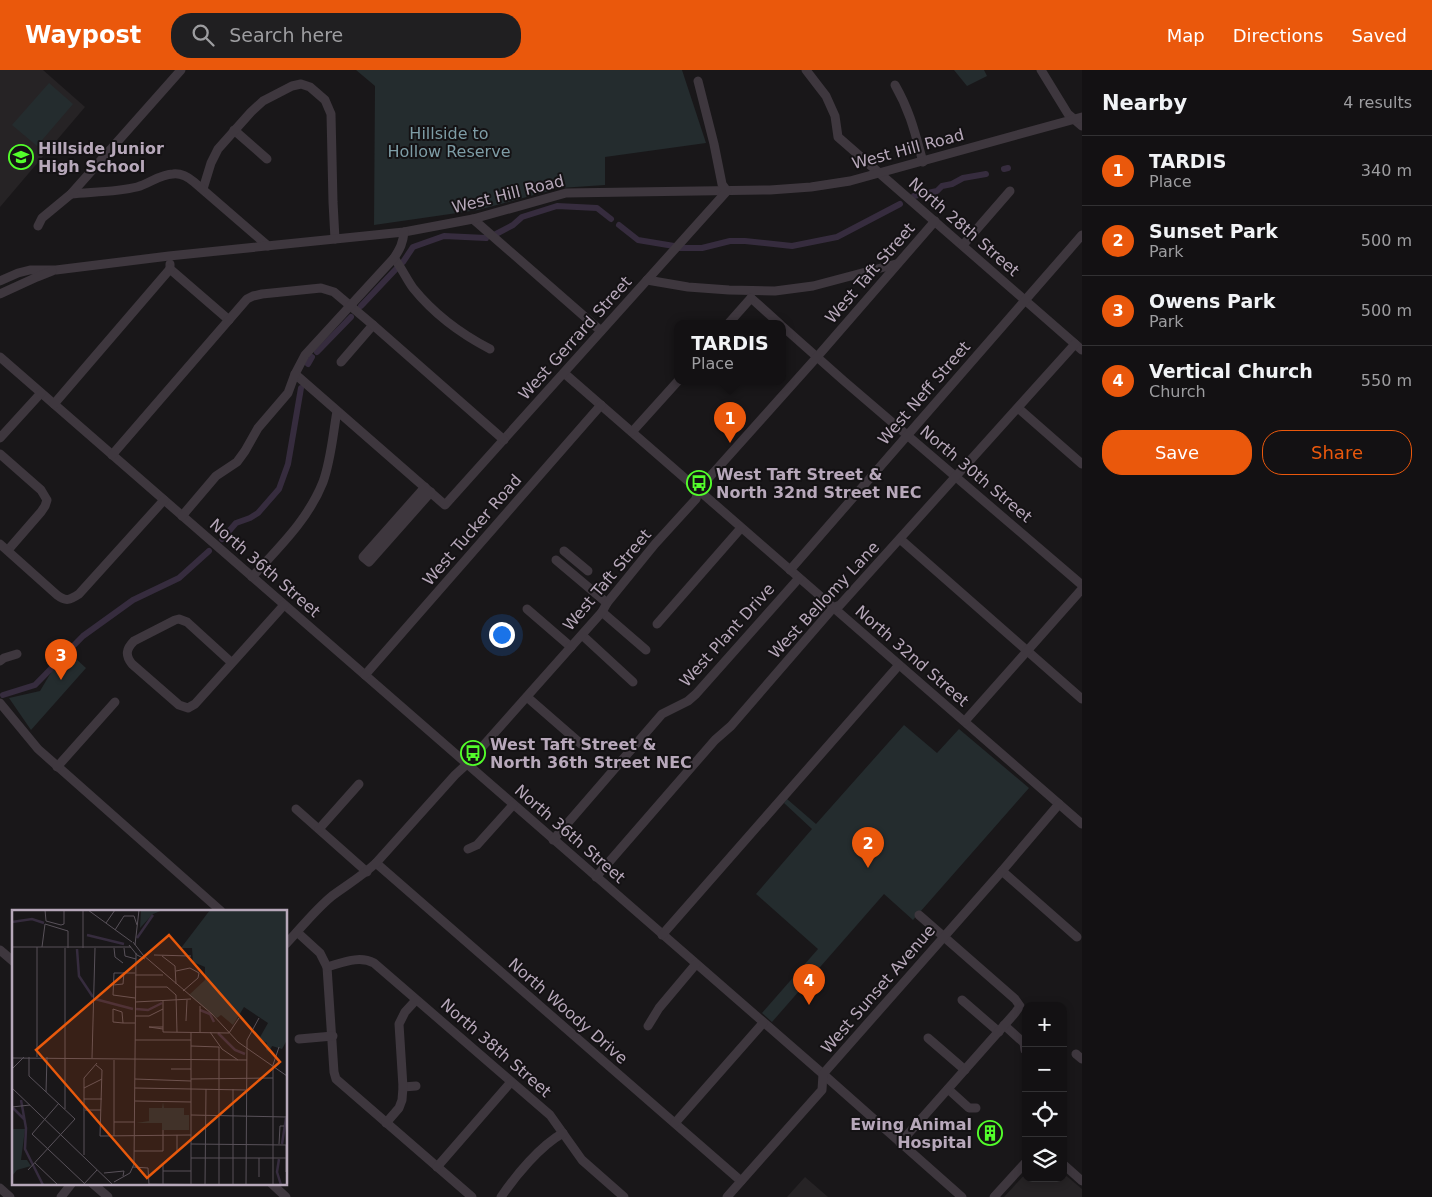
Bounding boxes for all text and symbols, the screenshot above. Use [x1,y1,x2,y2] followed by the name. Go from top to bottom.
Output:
[171,13,521,58] search box
[25,21,141,49] text: Waypost
[189,21,217,49] icon: search
[229,24,343,46] text: Search here
[1167,25,1205,46] text: Map
[1233,25,1323,46] text: Directions
[1351,25,1407,46] text: Saved
[1102,91,1187,115] text: Nearby
[1343,93,1412,112] text: 4 results
[388,124,510,161] park label: Hillside to Hollow Reserve
[850,125,966,173] street label: West Hill Road
[38,139,164,176] place label: Hillside Junior High School
[8,144,34,170] school or university icon: Hillside Junior High School
[1149,150,1226,172] text: TARDIS
[1112,161,1124,180] text: 1
[1361,161,1412,180] text: 340 m
[450,171,566,217] street label: West Hill Road
[1149,172,1192,191] text: Place
[905,174,1023,280] street label: North 28th Street
[821,219,919,327] street label: West Taft Street
[1149,220,1278,242] text: Sunset Park
[1112,231,1124,250] text: 2
[1361,231,1412,250] text: 500 m
[1149,242,1184,261] text: Park
[515,272,635,404] street label: West Gerrard Street
[1149,290,1275,312] text: Owens Park
[1112,301,1124,320] text: 3
[1361,301,1412,320] text: 500 m
[1149,312,1184,331] text: Park
[674,320,786,385] popup
[691,332,769,354] text: TARDIS
[874,337,974,449] street label: West Neff Street
[691,354,734,373] text: Place
[1149,360,1313,382] text: Vertical Church
[1112,371,1124,390] text: 4
[1361,371,1412,390] text: 550 m
[1149,382,1206,401] text: Church
[714,402,746,443] pin: 1
[916,422,1036,526] street label: North 30th Street
[1102,430,1252,475] button: Save
[1262,430,1412,475] button: Share
[716,465,922,502] place label: West Taft Street & North 32nd Street NEC
[686,470,712,496] bus stop icon: West Taft Street & North 32nd Street NEC
[419,471,525,589] street label: West Tucker Road
[206,515,324,621] street label: North 36th Street
[559,525,655,635] street label: West Taft Street
[765,538,883,662] street label: West Bellomy Lane
[676,579,778,691] street label: West Plant Drive
[851,602,973,710] street label: North 32nd Street
[489,622,515,648] your location
[45,639,77,680] pin: 3
[490,735,692,772] place label: West Taft Street & North 36th Street NEC
[460,740,486,766] bus stop icon: West Taft Street & North 36th Street NEC
[511,781,629,887] street label: North 36th Street
[852,827,884,868] pin: 2
[12,910,288,1184] inset map
[817,921,939,1057] street label: West Sunset Avenue
[505,954,631,1068] street label: North Woody Drive
[793,964,825,1005] pin: 4
[437,995,555,1101] street label: North 38th Street
[1022,1002,1067,1182] map controls
[1022,1002,1067,1047] button: +
[1022,1047,1067,1092] button: −
[1022,1092,1067,1137] button: locate
[850,1115,972,1152] place label: Ewing Animal Hospital
[977,1120,1003,1146] building icon: Ewing Animal Hospital
[1022,1137,1067,1182] button: layers

